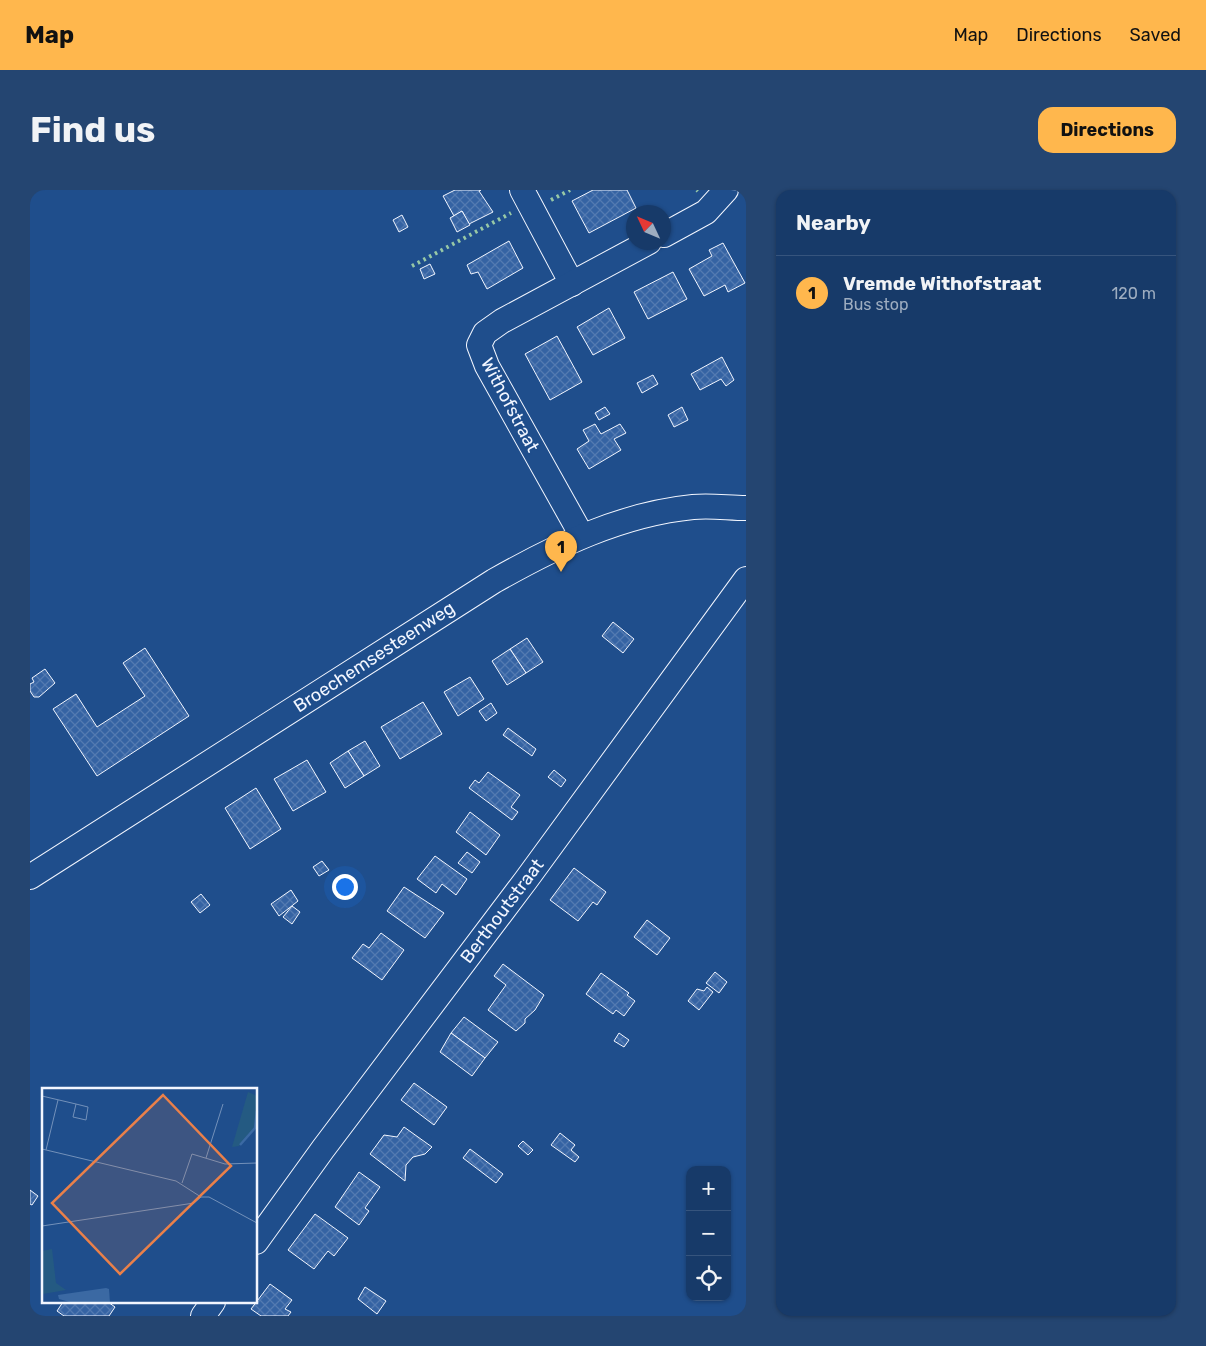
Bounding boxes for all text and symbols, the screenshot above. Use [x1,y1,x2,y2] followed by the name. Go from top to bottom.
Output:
[25,21,74,49] text: Map
[953,24,988,46] text: Map
[1016,24,1102,46] text: Directions
[1130,24,1181,46] text: Saved
[1038,107,1176,153] button: Directions
[30,109,155,151] text: Find us
[626,205,671,250] north arrow
[796,210,871,235] text: Nearby
[843,272,1041,295] text: Vremde Withofstraat
[808,284,816,303] text: 1
[1111,284,1156,303] text: 120 m
[843,295,909,314] text: Bus stop
[476,354,544,456] street label: Withofstraat
[545,531,577,572] pin: 1
[289,597,459,717] street label: Broechemsesteenweg
[456,855,548,967] street label: Berthoutstraat
[332,874,358,900] your location
[42,1088,258,1304] inset map
[686,1166,731,1301] map controls
[686,1166,731,1211] button: +
[686,1211,731,1256] button: −
[686,1256,731,1301] button: locate

